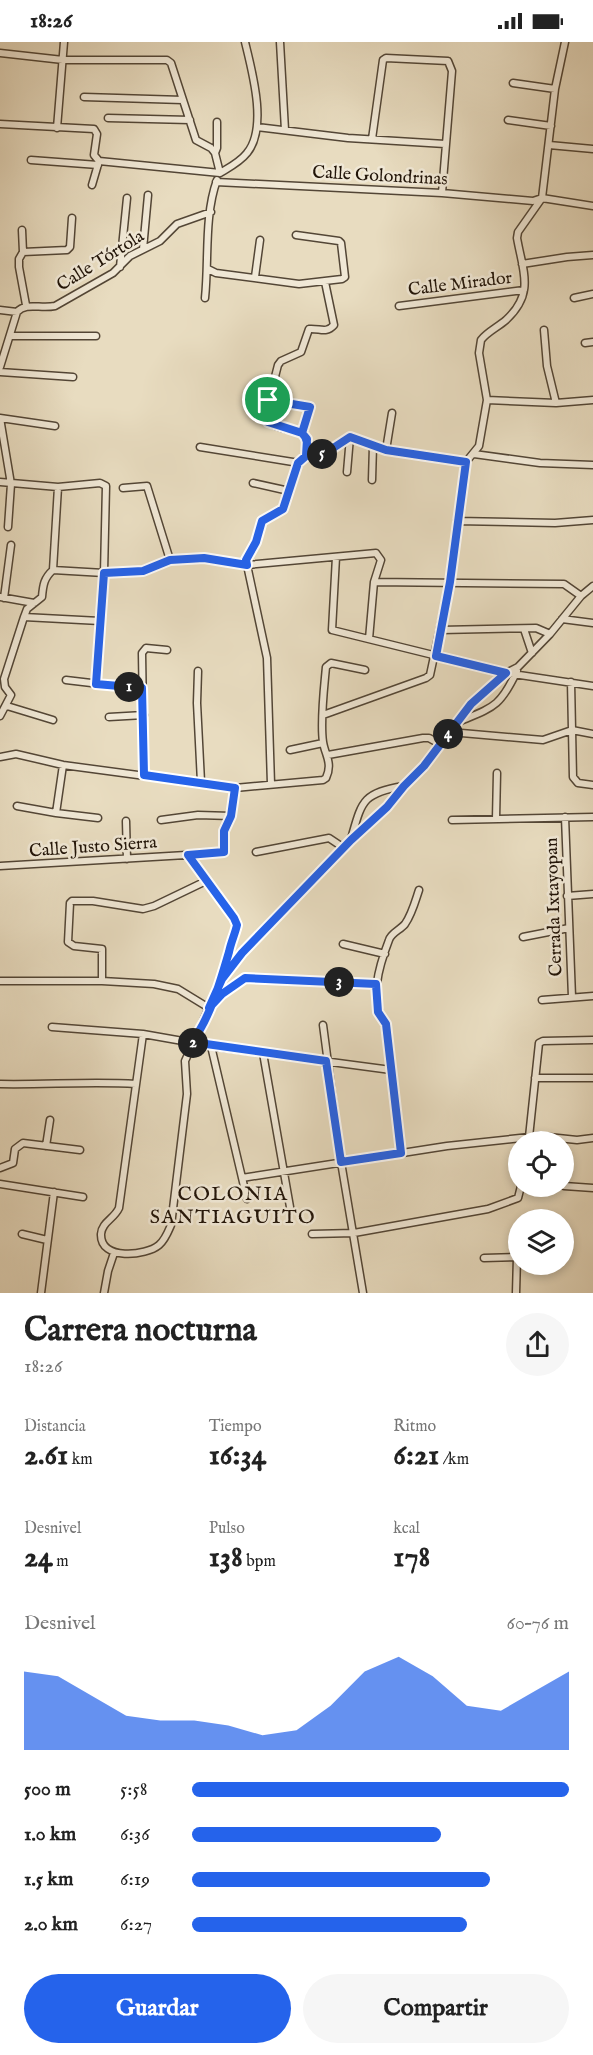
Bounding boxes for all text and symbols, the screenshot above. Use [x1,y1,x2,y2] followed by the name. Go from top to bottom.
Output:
[30,7,72,35] text: 18:26
[312,161,448,192] street label: Calle Golondrinas
[53,225,149,297] street label: Calle Tórtola
[407,267,514,302] street label: Calle Mirador
[242,374,293,425] pin
[251,383,284,416] icon: arrive
[307,439,337,469] pin: 5
[319,444,325,464] text: 5
[114,672,144,702] pin: 1
[126,677,132,697] text: 1
[433,719,463,749] pin: 4
[444,724,452,744] text: 4
[28,832,158,863] street label: Calle Justo Sierra
[541,837,568,977] street label: Cerrada Ixtayopan
[324,967,354,997] pin: 3
[336,972,342,992] text: 3
[178,1028,208,1058] pin: 2
[189,1033,197,1053] text: 2
[508,1131,574,1275] map controls
[508,1131,574,1197] button: locate
[150,1182,316,1230] district label: COLONIA SANTIAGUITO
[508,1209,574,1275] button: layers
[24,1310,257,1352] text: Carrera nocturna
[506,1313,569,1376] button: share
[24,1354,62,1379] text: 18:26
[24,1417,86,1437] text: Distancia
[209,1417,262,1437] text: Tiempo
[393,1417,436,1437] text: Ritmo
[24,1437,68,1475] text: 2.61
[209,1437,266,1475] text: 16:34
[393,1437,439,1475] text: 6:21
[68,1450,93,1470] text: km
[439,1450,469,1470] text: /km
[24,1519,81,1539] text: Desnivel
[209,1519,245,1539] text: Pulso
[393,1519,420,1539] text: kcal
[24,1539,53,1577] text: 24
[209,1539,243,1577] text: 138
[393,1539,430,1577] text: 178
[53,1552,69,1572] text: m
[243,1552,276,1572] text: bpm
[24,1611,96,1636] text: Desnivel
[506,1611,569,1636] text: 60–76 m
[24,1777,71,1802] text: 500 m
[120,1777,148,1802] text: 5:58
[24,1822,76,1847] text: 1.0 km
[120,1822,150,1847] text: 6:36
[24,1867,74,1892] text: 1.5 km
[120,1867,150,1892] text: 6:19
[24,1912,78,1937] text: 2.0 km
[120,1912,152,1937] text: 6:27
[24,1974,291,2043] button: Guardar
[303,1974,569,2043] button: Compartir

